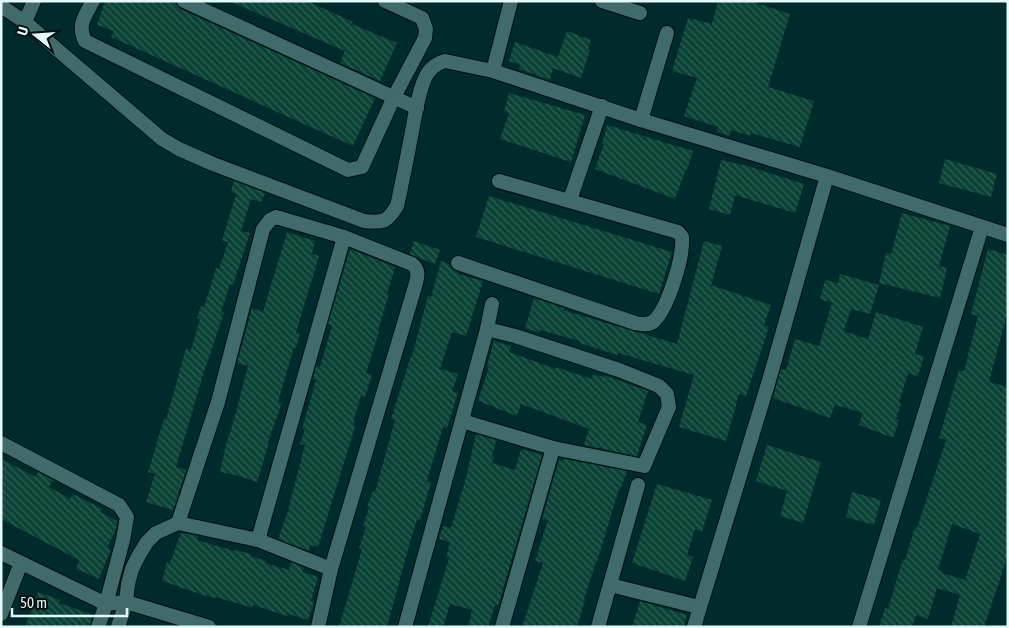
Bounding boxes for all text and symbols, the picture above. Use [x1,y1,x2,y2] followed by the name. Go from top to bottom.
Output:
[10,10,60,60] north arrow
[14,25,31,37] text: U
[12,586,128,618] scale bar
[20,594,47,611] text: 50 m

